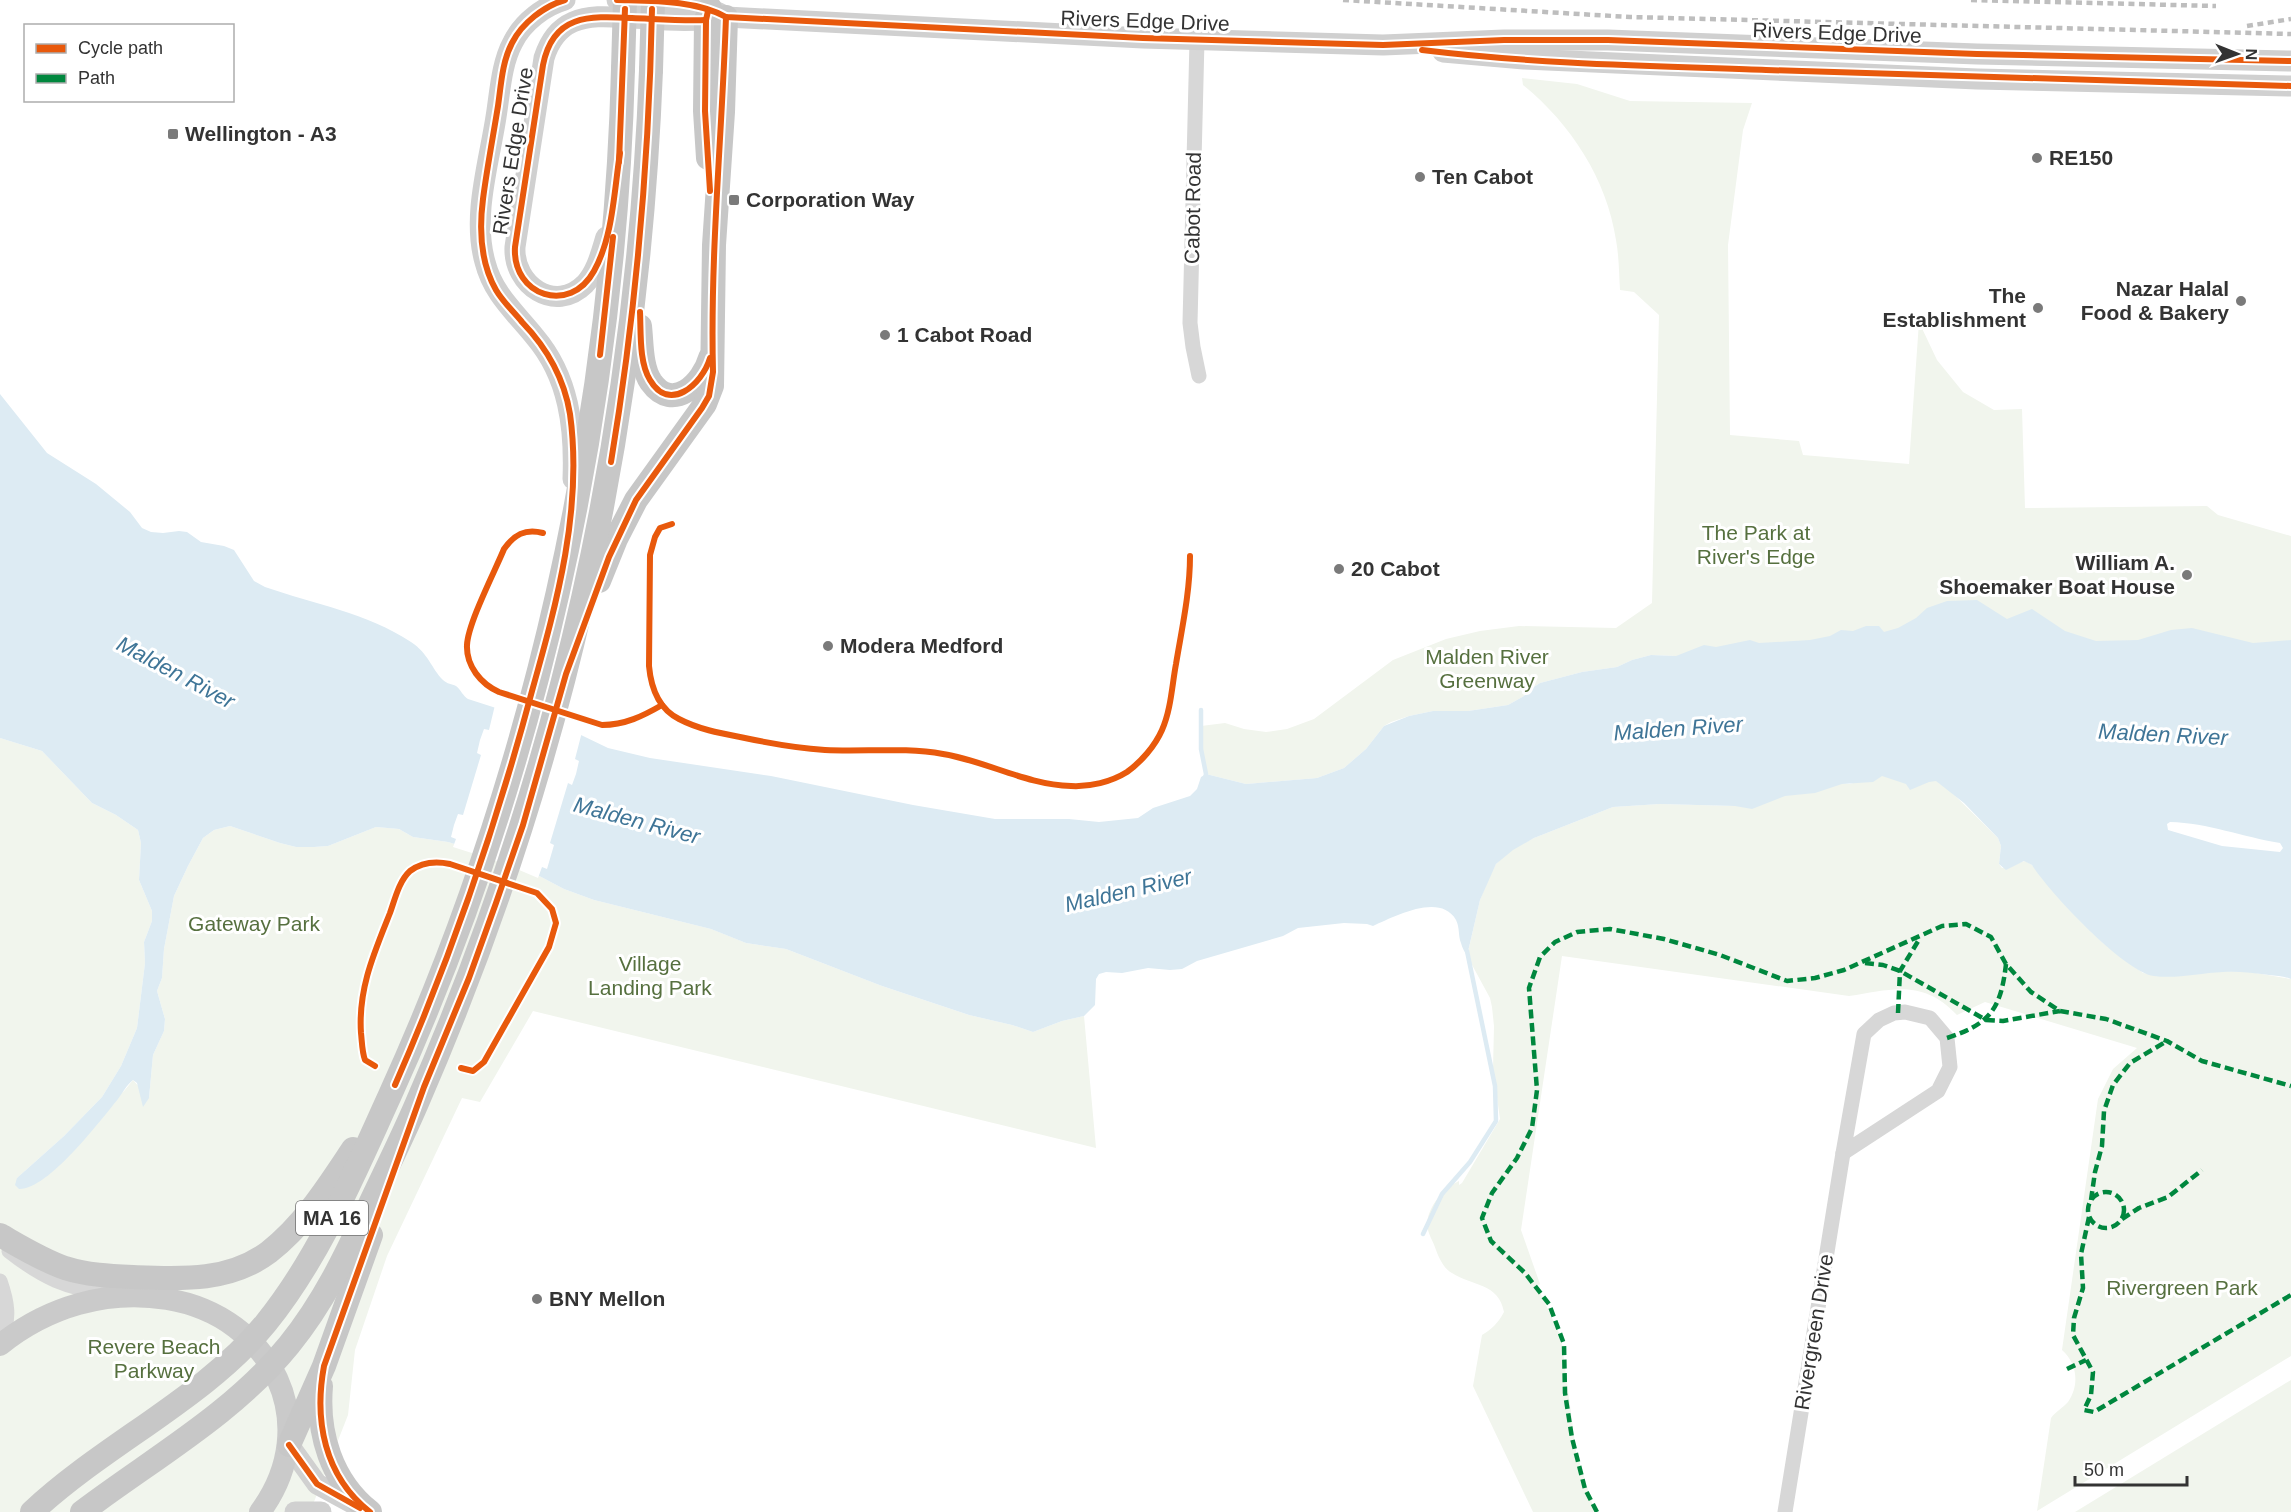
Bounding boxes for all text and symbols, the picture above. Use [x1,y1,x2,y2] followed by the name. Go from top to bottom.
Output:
[1060,6,1230,35] street label: Rivers Edge Drive
[1752,18,1922,47] street label: Rivers Edge Drive
[24,24,234,102] legend
[2207,24,2267,84] north arrow
[78,38,163,58] text: Cycle path
[2243,48,2260,60] text: N
[488,66,537,236] street label: Rivers Edge Drive
[78,68,115,88] text: Path
[185,122,337,145] place label: Wellington - A3
[166,127,180,141] marker: Wellington - A3
[2049,146,2113,169] place label: RE150
[2030,151,2044,165] marker: RE150
[1180,152,1205,264] street label: Cabot Road
[1432,165,1533,188] place label: Ten Cabot
[1413,170,1427,184] marker: Ten Cabot
[746,188,915,211] place label: Corporation Way
[727,193,741,207] marker: Corporation Way
[2081,277,2229,324] place label: Nazar Halal Food & Bakery
[1882,284,2026,331] place label: The Establishment
[2234,294,2248,308] marker: Nazar Halal Food & Bakery
[2031,301,2045,315] marker: The Establishment
[897,323,1032,346] place label: 1 Cabot Road
[878,328,892,342] marker: 1 Cabot Road
[1697,521,1815,568] park label: The Park at River's Edge
[1939,551,2175,598] place label: William A. Shoemaker Boat House
[1351,557,1440,580] place label: 20 Cabot
[1332,562,1346,576] marker: 20 Cabot
[2180,568,2194,582] marker: William A. Shoemaker Boat House
[113,631,240,715] water label: Malden River
[840,634,1003,657] place label: Modera Medford
[821,639,835,653] marker: Modera Medford
[1425,645,1549,692] park label: Malden River Greenway
[1613,711,1745,745] water label: Malden River
[2098,719,2230,750] water label: Malden River
[571,792,704,850] water label: Malden River
[1062,863,1196,917] water label: Malden River
[188,912,320,935] park label: Gateway Park
[588,952,712,999] park label: Village Landing Park
[296,1201,368,1235] road number: MA 16
[1790,1252,1837,1412] street label: Rivergreen Drive
[2106,1276,2258,1299] park label: Rivergreen Park
[549,1287,665,1310] place label: BNY Mellon
[530,1292,544,1306] marker: BNY Mellon
[87,1335,221,1382] park label: Revere Beach Parkway
[2075,1449,2188,1487] scale bar
[2084,1460,2124,1480] text: 50 m

